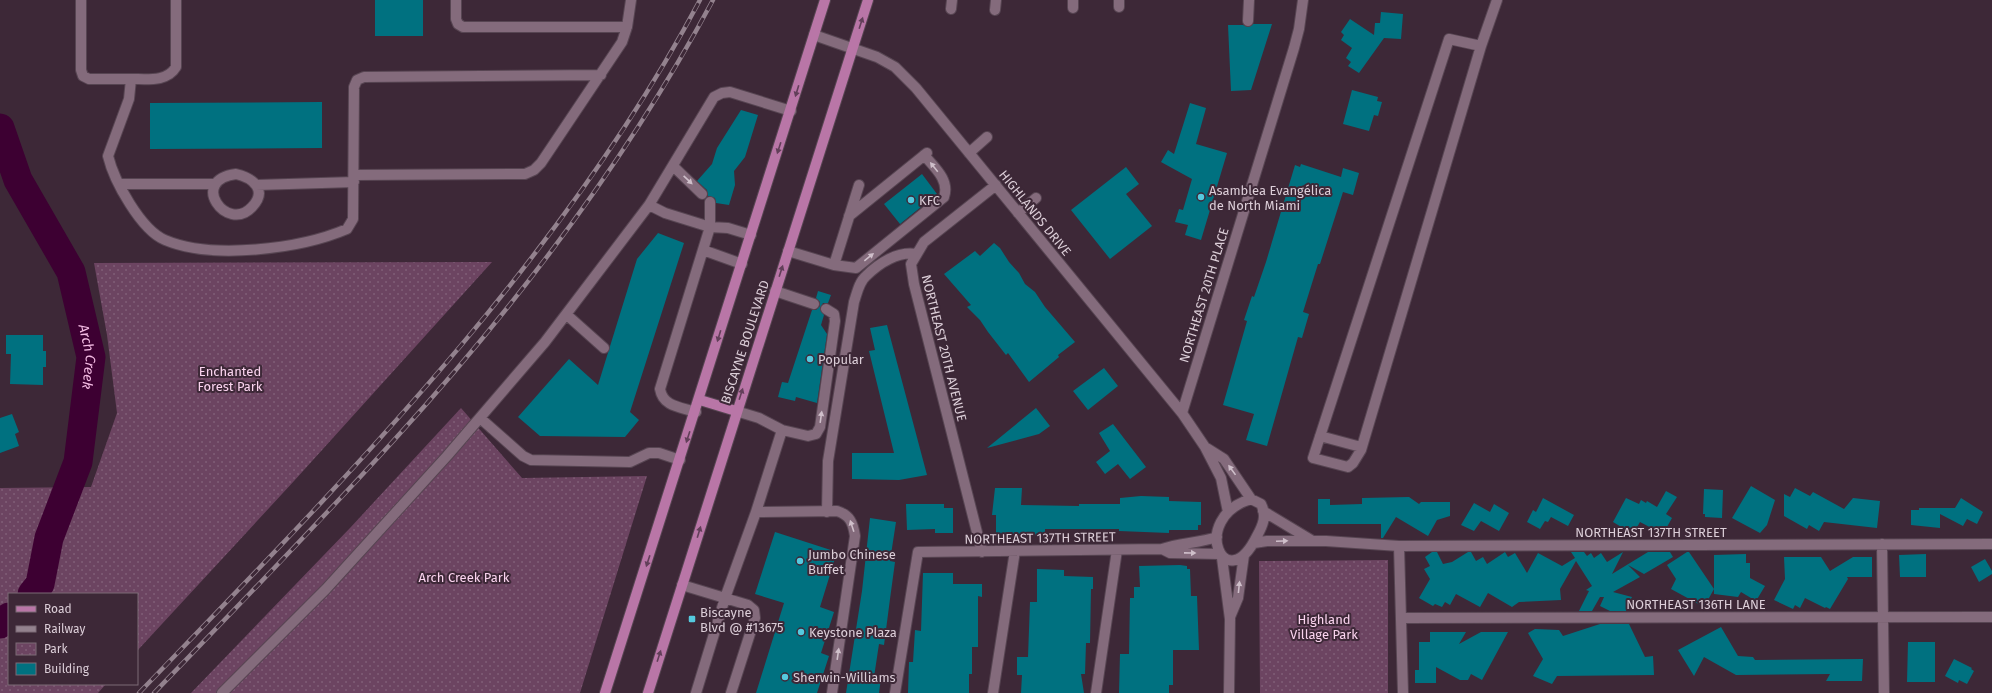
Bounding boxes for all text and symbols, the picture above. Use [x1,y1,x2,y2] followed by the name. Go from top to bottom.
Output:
[858,17,864,29] one-way arrow
[794,85,800,97] one-way arrow
[776,143,782,155] one-way arrow
[930,162,938,173] one-way arrow
[996,167,1074,259] street label: HIGHLANDS DRIVE
[683,175,692,184] one-way arrow
[1209,183,1331,213] place label: Asamblea Evangélica de North Miami
[1196,192,1206,202] marker: Asamblea Evangélica de North Miami
[919,193,941,208] place label: KFC
[906,195,916,205] marker: KFC
[1176,226,1232,364] street label: NORTHEAST 20TH PLACE
[864,252,875,261] one-way arrow
[779,264,785,276] one-way arrow
[919,273,970,423] street label: NORTHEAST 20TH AVENUE
[718,278,772,406] street label: BISCAYNE BOULEVARD
[75,322,100,391] water label: Arch Creek
[716,331,722,343] one-way arrow
[818,352,864,367] place label: Popular
[805,354,815,364] marker: Popular
[197,364,263,394] park label: Enchanted Forest Park
[739,388,745,400] one-way arrow
[818,411,824,423] one-way arrow
[685,431,691,443] one-way arrow
[1228,464,1236,475] one-way arrow
[849,520,855,532] one-way arrow
[1575,525,1727,540] street label: NORTHEAST 137TH STREET
[696,526,702,538] one-way arrow
[964,529,1116,547] street label: NORTHEAST 137TH STREET
[1276,538,1288,545] one-way arrow
[808,547,896,577] place label: Jumbo Chinese Buffet
[1184,550,1197,556] one-way arrow
[645,555,651,567] one-way arrow
[795,556,805,566] marker: Jumbo Chinese Buffet
[419,570,510,585] park label: Arch Creek Park
[1236,581,1242,593] one-way arrow
[8,593,138,685] legend
[1626,597,1766,612] street label: NORTHEAST 136TH LANE
[44,602,72,616] text: Road
[700,605,783,635] place label: Biscayne Blvd @ #13675
[1290,612,1358,642] park label: Highland Village Park
[687,614,697,624] marker: Biscayne Blvd @ #13675
[44,622,85,636] text: Railway
[809,625,897,640] place label: Keystone Plaza
[796,627,806,637] marker: Keystone Plaza
[44,642,68,656] text: Park
[835,648,841,660] one-way arrow
[657,650,663,662] one-way arrow
[44,662,90,676] text: Building
[793,670,896,685] place label: Sherwin-Williams
[780,672,790,682] marker: Sherwin-Williams

